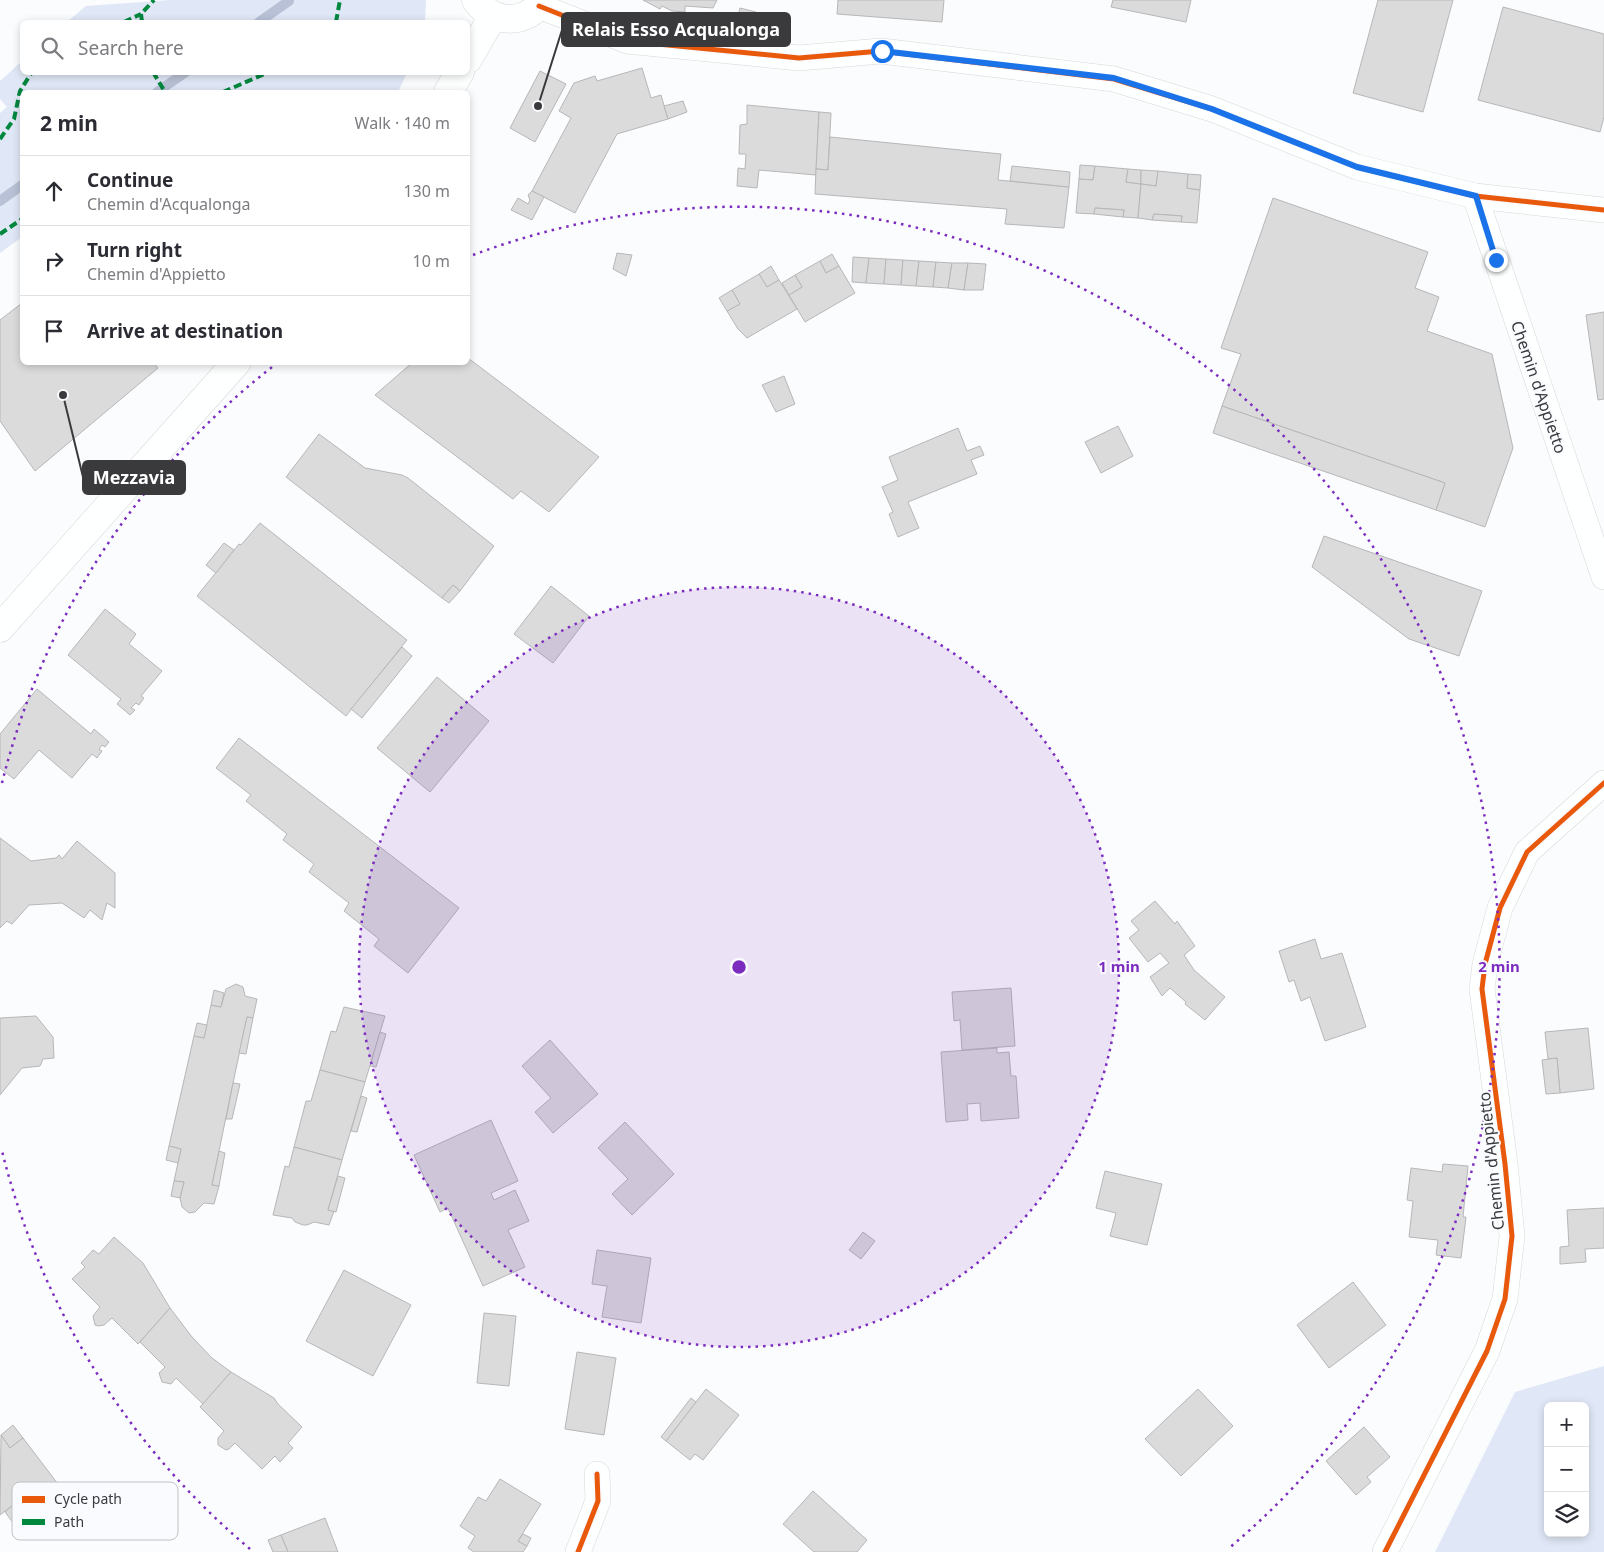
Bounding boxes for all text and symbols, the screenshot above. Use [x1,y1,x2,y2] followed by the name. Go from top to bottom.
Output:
[562,13,790,46] callout: Relais Esso Acqualonga
[572,17,780,41] text: Relais Esso Acqualonga
[20,20,470,75] search box
[38,34,66,62] icon: search
[78,35,184,61] text: Search here
[871,40,894,63] route start
[40,109,98,137] text: 2 min
[355,112,450,134] text: Walk · 140 m
[87,167,173,193] text: Continue
[40,177,68,205] icon: ahead
[403,180,450,202] text: 130 m
[87,193,251,215] text: Chemin d'Acqualonga
[87,237,182,263] text: Turn right
[40,247,68,275] icon: right
[1485,249,1508,272] route end
[413,250,450,272] text: 10 m
[87,263,226,285] text: Chemin d'Appietto
[40,317,68,345] icon: arrive
[87,318,283,344] text: Arrive at destination
[1506,318,1572,456] street label: Chemin d'Appietto
[83,461,185,494] callout: Mezzavia
[93,465,175,489] text: Mezzavia
[1098,956,1140,976] text: 1 min
[1478,956,1520,976] text: 2 min
[730,958,748,976] centre of rings
[1473,1091,1509,1231] street label: Chemin d'Appietto
[1544,1402,1589,1537] map controls
[1544,1402,1589,1447] button: +
[1544,1447,1589,1492] button: −
[12,1482,178,1540] legend
[54,1489,122,1508] text: Cycle path
[1544,1492,1589,1537] button: layers
[54,1512,84,1531] text: Path

